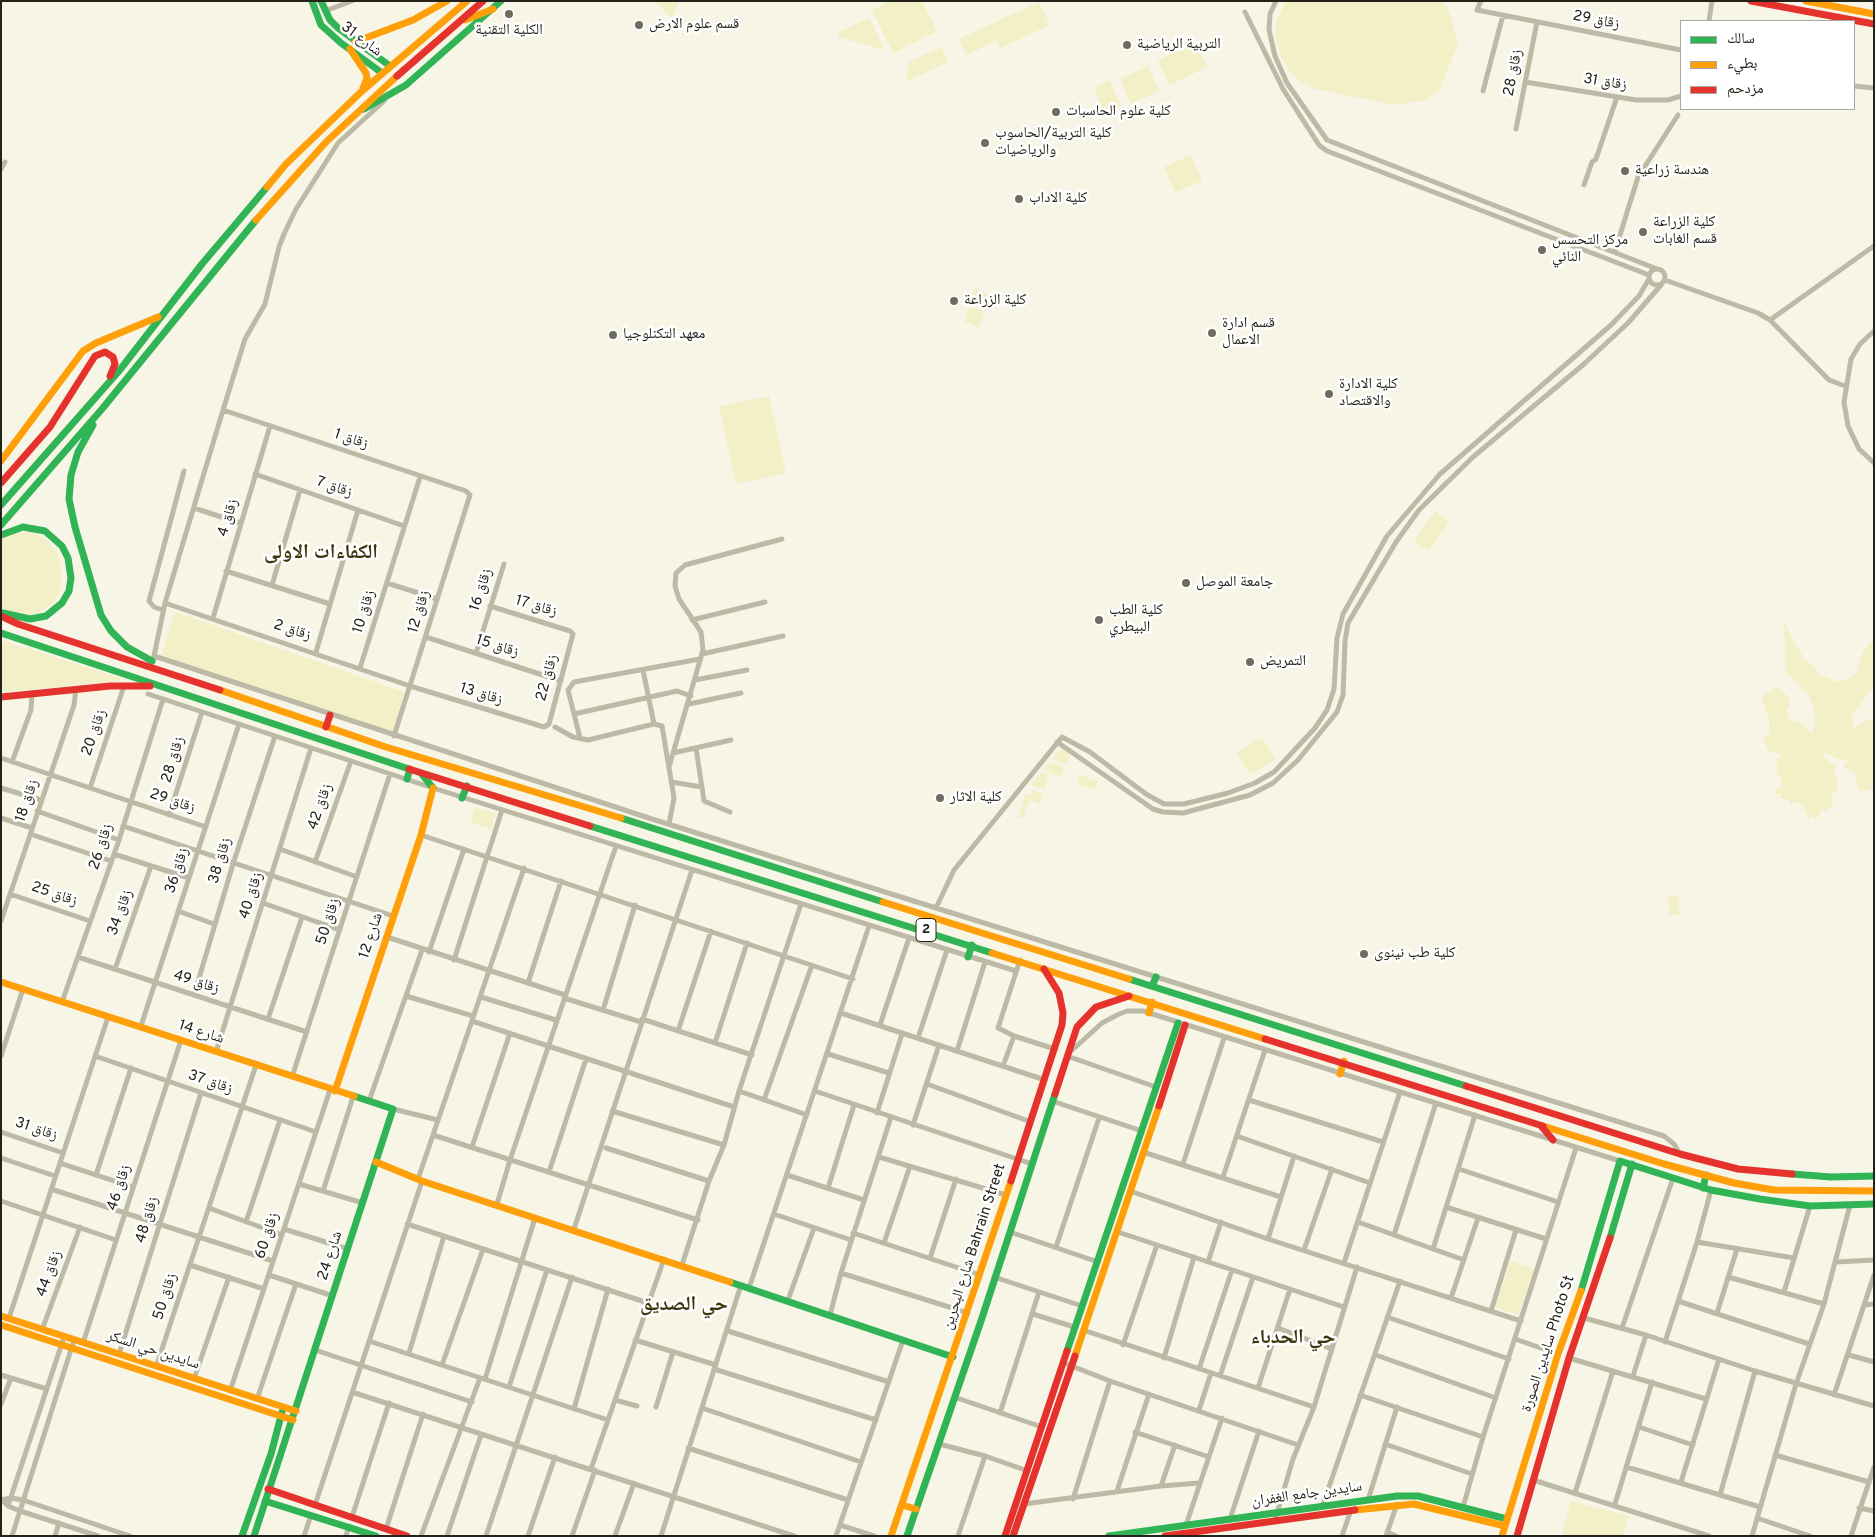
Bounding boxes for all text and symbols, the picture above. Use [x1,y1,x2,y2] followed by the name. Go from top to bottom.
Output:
[503,8,515,20] marker: الكلية التقنية
[1571,8,1621,34] street label: زقاق 29
[649,16,739,34] place label: قسم علوم الارض
[337,19,385,61] street label: شارع 31
[633,19,645,31] marker: قسم علوم الارض
[1680,20,1855,110] legend
[475,22,543,40] place label: الكلية التقنية
[1727,30,1755,49] text: سالك
[1137,36,1221,54] place label: التربية الرياضية
[1121,39,1133,51] marker: التربية الرياضية
[1501,48,1527,98] street label: زقاق 28
[1727,55,1757,74] text: بطيء
[1582,71,1628,95] street label: زقاق 31
[1727,80,1764,99] text: مزدحم
[1066,103,1171,121] place label: كلية علوم الحاسبات
[1050,106,1062,118] marker: كلية علوم الحاسبات
[995,125,1111,160] place label: كلية التربية/الحاسوب والرياضيات
[979,137,991,149] marker: كلية التربية/الحاسوب والرياضيات
[1635,162,1709,180] place label: هندسة زراعية
[1619,165,1631,177] marker: هندسة زراعية
[1029,190,1087,208] place label: كلية الاداب
[1013,193,1025,205] marker: كلية الاداب
[1653,214,1717,249] place label: كلية الزراعة قسم الغابات
[1637,226,1649,238] marker: كلية الزراعة قسم الغابات
[1552,232,1628,267] place label: مركز التحسس النائي
[1536,244,1548,256] marker: مركز التحسس النائي
[964,292,1026,310] place label: كلية الزراعة
[948,295,960,307] marker: كلية الزراعة
[1222,315,1275,350] place label: قسم ادارة الاعمال
[623,326,705,344] place label: معهد التكنلوجيا
[1206,327,1218,339] marker: قسم ادارة الاعمال
[607,329,619,341] marker: معهد التكنلوجيا
[1339,376,1398,411] place label: كلية الادارة والاقتصاد
[1323,388,1335,400] marker: كلية الادارة والاقتصاد
[332,426,370,454] street label: زقاق 1
[314,473,354,503] street label: زقاق 7
[215,497,243,539] street label: زقاق 4
[264,542,378,566] district label: الكفاءات الاولى
[467,566,497,614] street label: زقاق 16
[1196,574,1273,592] place label: جامعة الموصل
[1180,577,1192,589] marker: جامعة الموصل
[350,588,380,636] street label: زقاق 10
[405,588,435,636] street label: زقاق 12
[513,592,559,622] street label: زقاق 17
[1109,602,1163,637] place label: كلية الطب البيطري
[1093,614,1105,626] marker: كلية الطب البيطري
[271,617,313,645] street label: زقاق 2
[473,632,521,662] street label: زقاق 15
[533,653,563,703] street label: زقاق 22
[1260,653,1306,671] place label: التمريض
[1244,656,1256,668] marker: التمريض
[457,680,505,710] street label: زقاق 13
[79,707,111,759] street label: زقاق 20
[158,735,190,785] street label: زقاق 28
[12,777,44,825] street label: زقاق 18
[305,782,337,832] street label: زقاق 42
[147,786,197,818] street label: زقاق 29
[950,789,1002,807] place label: كلية الاثار
[934,792,946,804] marker: كلية الاثار
[86,822,118,872] street label: زقاق 26
[205,836,237,886] street label: زقاق 38
[162,846,194,896] street label: زقاق 36
[236,870,268,922] street label: زقاق 40
[29,879,79,911] street label: زقاق 25
[104,888,138,938] street label: زقاق 34
[313,896,345,948] street label: زقاق 50
[356,911,388,961] street label: شارع 12
[916,918,936,942] road number: 2
[1374,945,1455,963] place label: كلية طب نينوى
[1358,948,1370,960] marker: كلية طب نينوى
[171,967,221,999] street label: زقاق 49
[176,1017,226,1049] street label: شارع 14
[185,1067,235,1099] street label: زقاق 37
[12,1114,60,1146] street label: زقاق 31
[940,1162,1010,1332] street label: شارع البحرين Bahrain Street
[104,1163,136,1213] street label: زقاق 46
[132,1195,164,1245] street label: زقاق 48
[252,1211,284,1261] street label: زقاق 60
[315,1229,347,1283] street label: شارع 24
[33,1248,67,1300] street label: زقاق 44
[150,1271,182,1323] street label: زقاق 50
[1518,1273,1580,1415] street label: سايدين الصورة Photo St
[640,1294,728,1318] district label: حي الصديق
[1251,1327,1335,1351] district label: حي الحدباء
[104,1328,202,1374] street label: سايدين حي السكر
[1251,1478,1363,1512] street label: سايدين جامع الغفران

